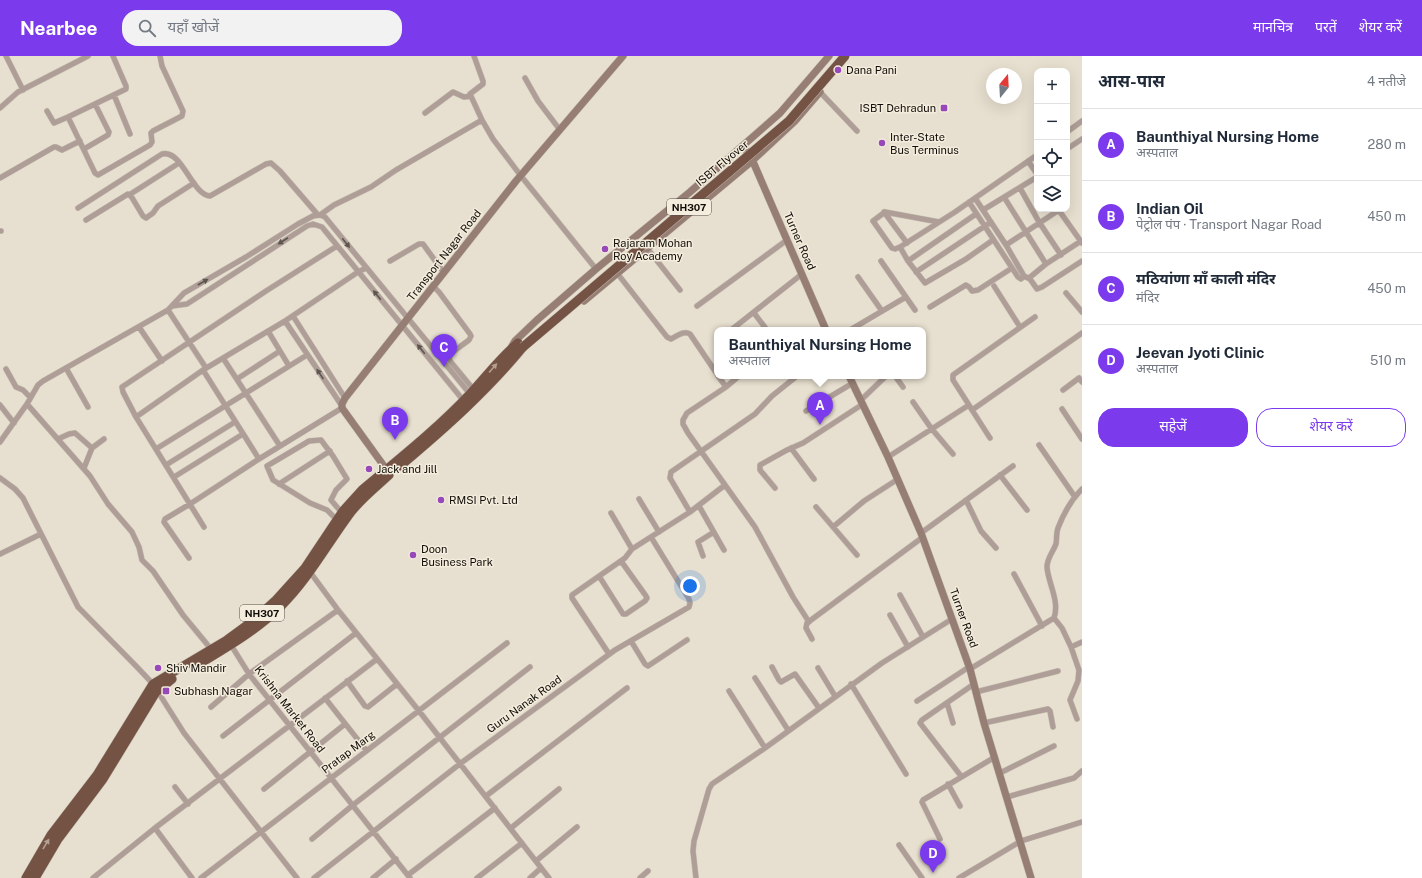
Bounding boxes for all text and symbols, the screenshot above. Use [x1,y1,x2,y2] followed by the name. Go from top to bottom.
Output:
[122,10,402,46] search box
[20,17,98,39] text: Nearbee
[136,17,158,39] icon: search
[168,18,219,35] text: यहाँ खोजें
[1253,19,1293,35] text: मानचित्र
[1315,19,1337,35] text: परतें
[1359,19,1402,35] text: शेयर करें
[846,64,897,76] place label: Dana Pani
[833,65,843,75] marker: Dana Pani
[986,68,1022,104] north arrow
[1034,68,1070,212] map controls
[1034,68,1070,104] button: +
[1098,71,1165,91] text: आस-पास
[1367,74,1406,89] text: 4 नतीजे
[859,102,936,114] place label: ISBT Dehradun
[939,103,949,113] marker: ISBT Dehradun
[1034,104,1070,140] button: −
[1136,128,1319,145] text: Baunthiyal Nursing Home
[890,131,959,156] place label: Inter-State Bus Terminus
[1106,137,1116,152] text: A
[1368,137,1406,152] text: 280 m
[694,138,750,188] street label: ISBT Flyover
[877,138,887,148] marker: Inter-State Bus Terminus
[1034,140,1070,176] button: locate
[1136,145,1178,160] text: अस्पताल
[1034,176,1070,212] button: layers
[667,199,711,215] road number: NH307
[1136,200,1204,217] text: Indian Oil
[405,207,483,303] street label: Transport Nagar Road
[1107,209,1115,224] text: B
[1367,209,1406,224] text: 450 m
[782,210,818,272] street label: Turner Road
[1136,217,1322,232] text: पेट्रोल पंप · Transport Nagar Road
[613,237,692,262] place label: Rajaram Mohan Roy Academy
[277,238,289,245] one-way arrow
[342,238,351,249] one-way arrow
[600,244,610,254] marker: Rajaram Mohan Roy Academy
[1136,270,1276,287] text: मठियांणा माँ काली मंदिर
[197,279,209,286] one-way arrow
[1106,281,1116,296] text: C
[1367,281,1406,296] text: 450 m
[373,290,382,301] one-way arrow
[1136,290,1159,305] text: मंदिर
[714,327,926,379] popup
[431,334,457,367] pin: C
[728,336,912,353] text: Baunthiyal Nursing Home
[416,343,425,354] one-way arrow
[1136,344,1264,361] text: Jeevan Jyoti Clinic
[728,353,770,368] text: अस्पताल
[1106,353,1116,368] text: D
[1370,353,1406,368] text: 510 m
[1136,361,1178,376] text: अस्पताल
[488,363,498,373] one-way arrow
[316,369,324,379] one-way arrow
[807,392,833,425] pin: A
[382,407,408,440] pin: B
[1098,408,1248,447] button: सहेजें
[1256,408,1406,447] button: शेयर करें
[377,463,437,475] place label: Jack and Jill
[364,464,374,474] marker: Jack and Jill
[449,494,518,506] place label: RMSI Pvt. Ltd
[436,495,446,505] marker: RMSI Pvt. Ltd
[421,543,493,568] place label: Doon Business Park
[408,550,418,560] marker: Doon Business Park
[680,576,700,596] your location
[948,587,980,649] street label: Turner Road
[240,605,284,621] road number: NH307
[166,662,226,674] place label: Shiv Mandir
[153,663,163,673] marker: Shiv Mandir
[252,663,328,755] street label: Krishna Market Road
[484,673,564,735] street label: Guru Nanak Road
[174,685,253,697] place label: Subhash Nagar
[161,686,171,696] marker: Subhash Nagar
[319,728,377,776] street label: Pratap Marg
[42,839,49,850] one-way arrow
[920,840,946,873] pin: D

